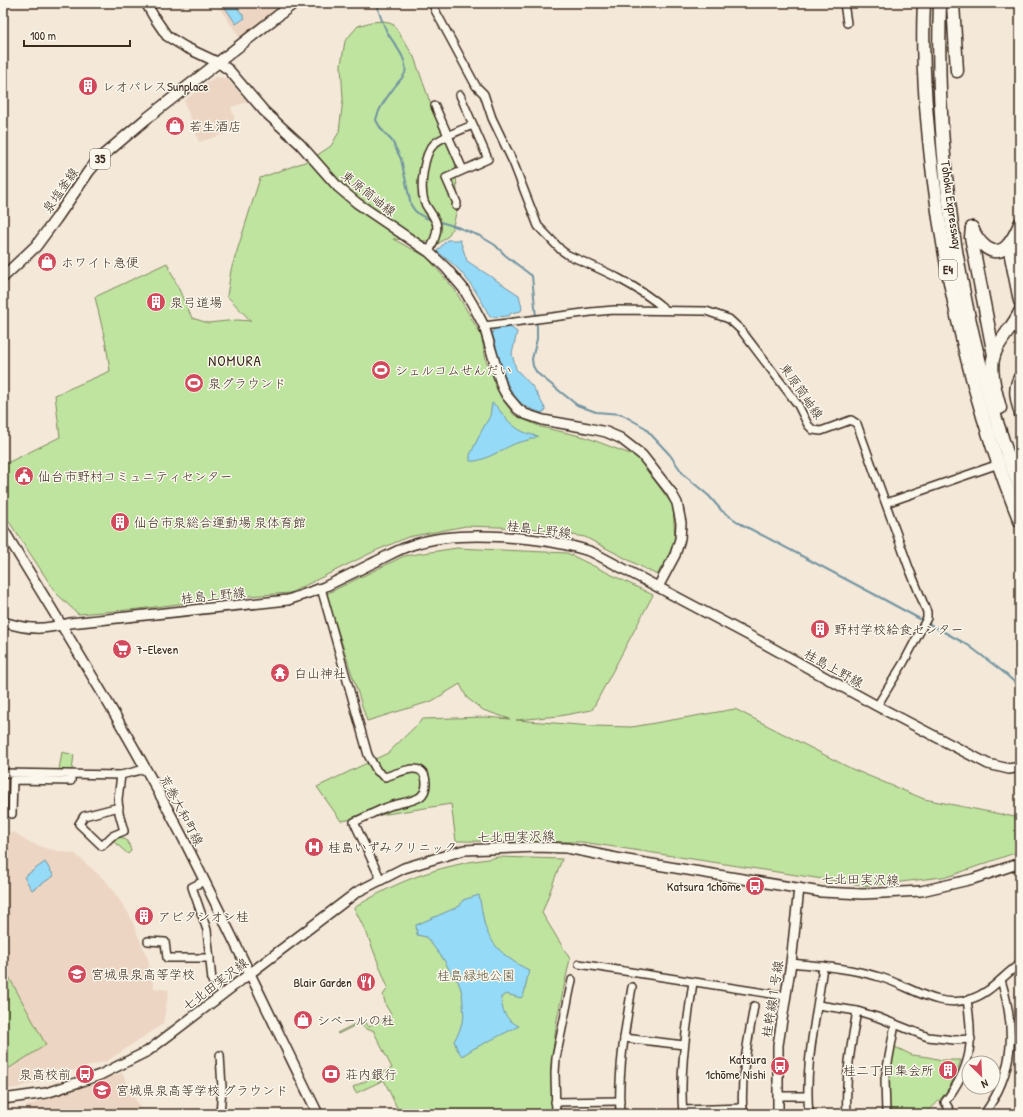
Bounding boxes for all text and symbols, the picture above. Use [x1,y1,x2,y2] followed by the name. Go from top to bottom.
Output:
[24,22,130,48] scale bar
[30,27,56,44] text: 100 m
[77,75,99,97] building icon: レオパレスSunplace
[102,77,208,95] place label: レオパレスSunplace
[164,115,186,137] shop icon: 若生酒店
[189,117,241,135] place label: 若生酒店
[90,149,110,169] road number: 35
[937,159,967,251] street label: Tohoku Expressway
[38,163,83,216] street label: 泉塩釜線
[338,166,401,221] street label: 東原筒岫線
[36,251,58,273] shop icon: ホワイト急便
[61,253,139,271] place label: ホワイト急便
[939,260,957,280] road number: E4
[145,291,167,313] building icon: 泉弓道場
[170,293,222,311] place label: 泉弓道場
[208,350,262,371] district label: NOMURA
[370,359,392,381] sports icon: シェルコムせんだい
[776,359,829,424] street label: 東原筒岫線
[395,361,512,379] place label: シェルコムせんだい
[183,372,205,394] sports icon: 泉グラウンド
[208,374,286,392] place label: 泉グラウンド
[13,465,35,487] public building icon: 仙台市野村コミュニティセンター
[38,467,232,485] place label: 仙台市野村コミュニティセンター
[109,511,131,533] building icon: 仙台市泉総合運動場 泉体育館
[134,513,306,531] place label: 仙台市泉総合運動場 泉体育館
[506,516,573,542] street label: 桂島上野線
[180,583,247,607] street label: 桂島上野線
[809,618,831,640] building icon: 野村学校給食センター
[834,620,963,638] place label: 野村学校給食センター
[111,638,133,660] supermarket icon: 7-Eleven
[136,640,178,658] place label: 7-Eleven
[801,644,868,692] street label: 桂島上野線
[269,662,291,684] temple icon: 白山神社
[294,664,346,682] place label: 白山神社
[156,771,209,850] street label: 荒巻大和町線
[477,826,556,846] street label: 七北田実沢線
[303,836,325,858] hospital icon: 桂島いずみクリニック
[328,838,457,856] place label: 桂島いずみクリニック
[821,869,900,889] street label: 七北田実沢線
[744,875,766,897] bus stop icon: Katsura 1chōme
[667,877,741,895] place label: Katsura 1chōme
[133,905,155,927] building icon: アビタシオン桂
[158,907,249,925] place label: アビタシオン桂
[178,953,252,1015] street label: 七北田実沢線
[757,958,787,1039] street label: 桂幹線１号線
[66,963,88,985] school or university icon: 宮城県泉高等学校
[91,965,195,983] place label: 宮城県泉高等学校
[437,966,515,984] park label: 桂島緑地公園
[355,971,377,993] restaurant icon: Blair Garden
[293,973,352,991] place label: Blair Garden
[292,1009,314,1031] shop icon: シベールの杜
[317,1011,394,1029] place label: シベールの杜
[705,1050,766,1083] place label: Katsura 1chōme Nishi
[769,1055,791,1077] bus stop icon: Katsura 1chōme Nishi
[961,1055,1001,1095] north arrow
[937,1059,959,1081] building icon: 桂二丁目集会所
[843,1061,934,1079] place label: 桂二丁目集会所
[74,1063,96,1085] bus stop icon: 泉高校前
[320,1063,342,1085] bank icon: 荘内銀行
[19,1065,71,1083] place label: 泉高校前
[345,1065,397,1083] place label: 荘内銀行
[979,1077,991,1092] text: N
[91,1079,113,1101] school or university icon: 宮城県泉高等学校 グラウンド
[116,1081,288,1099] place label: 宮城県泉高等学校 グラウンド

